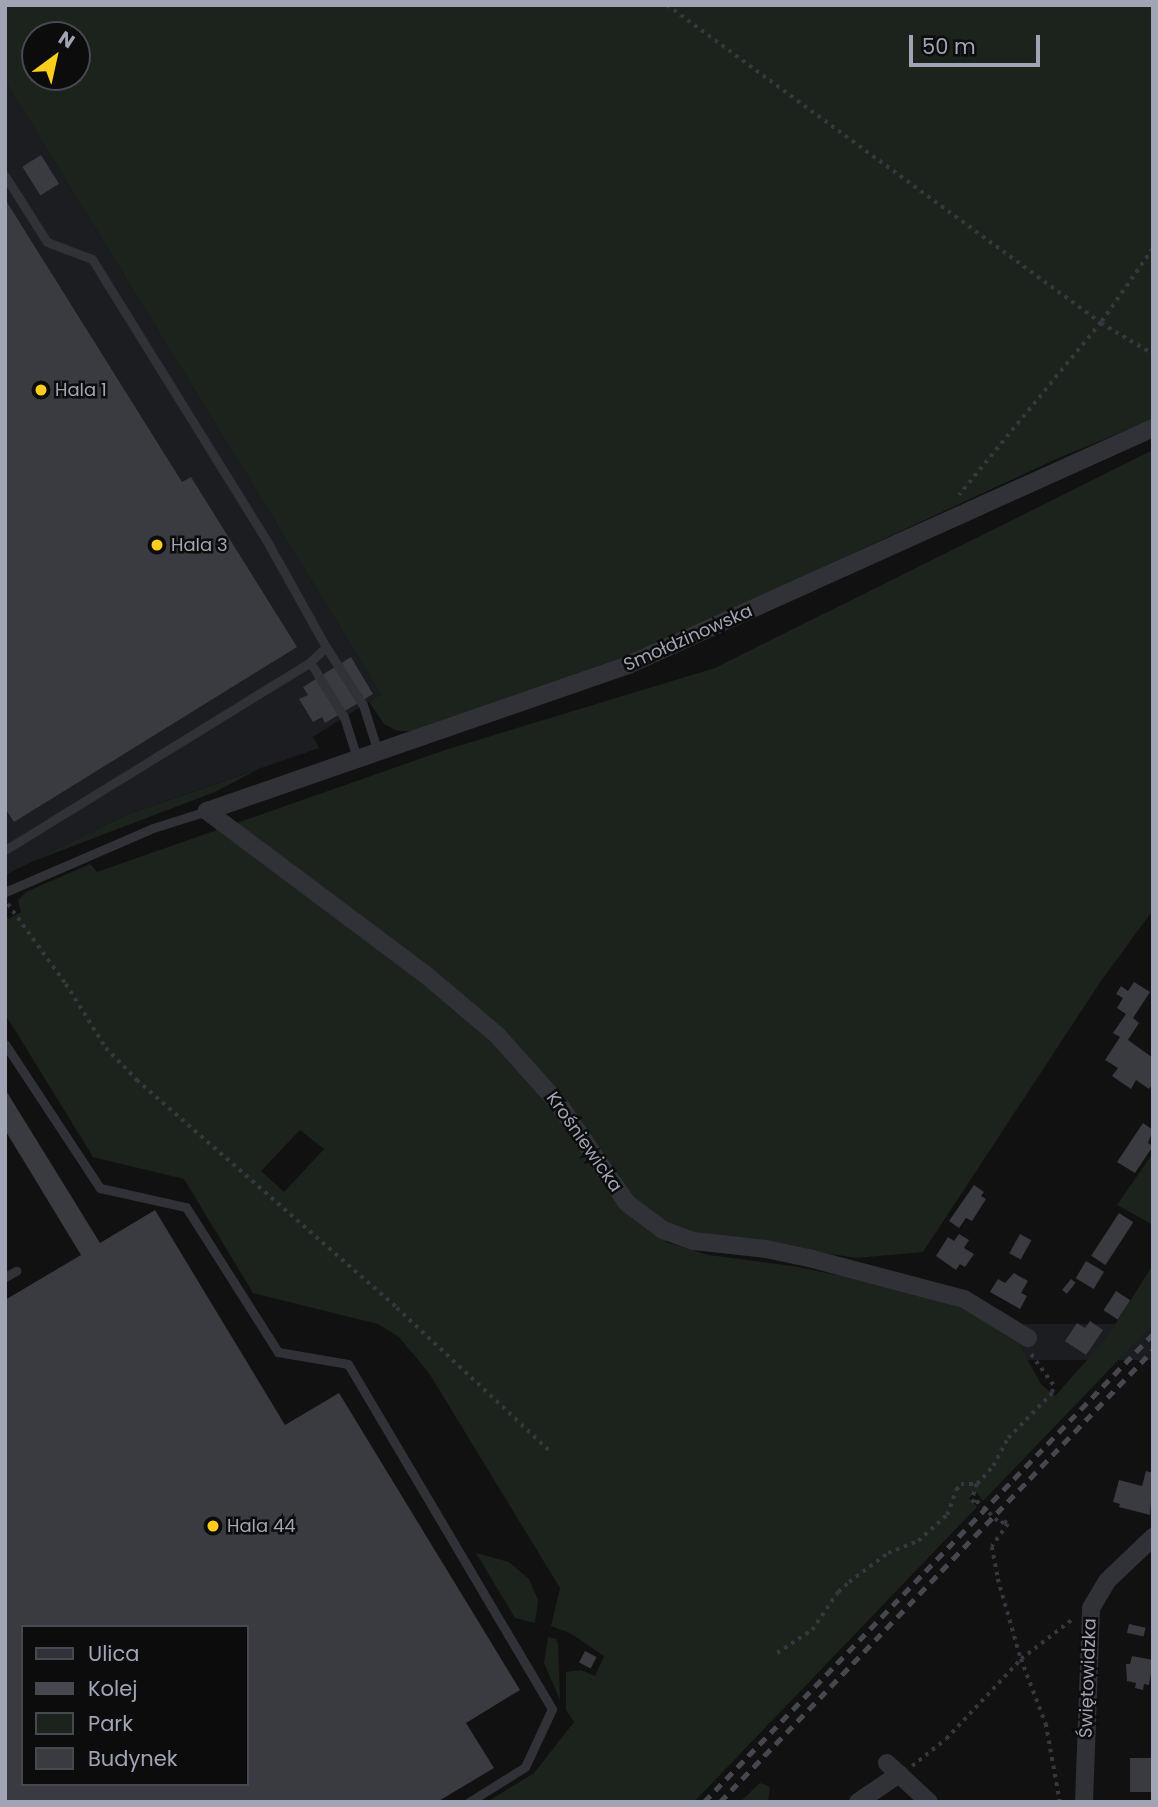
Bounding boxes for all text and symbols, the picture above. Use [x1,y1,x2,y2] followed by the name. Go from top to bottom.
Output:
[21,21,91,91] north arrow
[913,21,1044,65] scale bar
[53,24,80,55] text: N
[922,32,976,61] text: 50 m
[55,379,107,401] place label: Hala 1
[33,382,49,398] marker: Hala 1
[171,534,228,556] place label: Hala 3
[149,537,165,553] marker: Hala 3
[620,600,756,676] street label: Smołdzinowska
[542,1088,626,1196] street label: Krośniewicka
[227,1515,296,1537] place label: Hala 44
[205,1518,221,1534] marker: Hala 44
[1075,1618,1101,1738] street label: Świętowidzka
[21,1625,248,1786] legend
[88,1639,139,1668] text: Ulica
[88,1674,137,1703] text: Kolej
[88,1709,133,1738] text: Park
[88,1744,178,1773] text: Budynek

